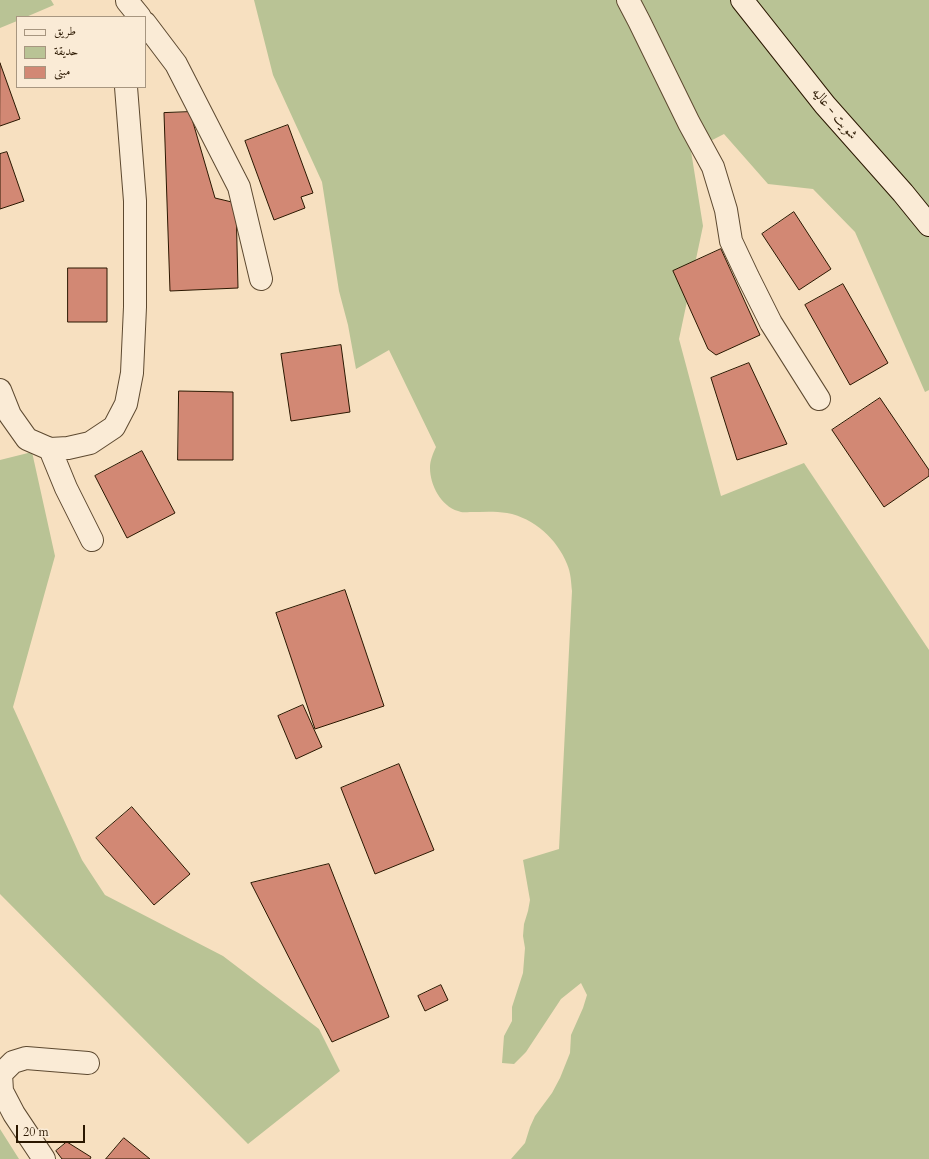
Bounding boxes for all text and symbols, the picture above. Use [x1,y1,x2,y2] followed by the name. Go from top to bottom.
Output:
[16,16,146,88] legend
[54,23,76,39] text: طريق
[54,43,78,59] text: حديقة
[54,63,70,79] text: مبنى
[807,85,861,143] street label: شويت - عاليه
[18,1117,87,1143] scale bar
[23,1124,49,1140] text: 20 m

